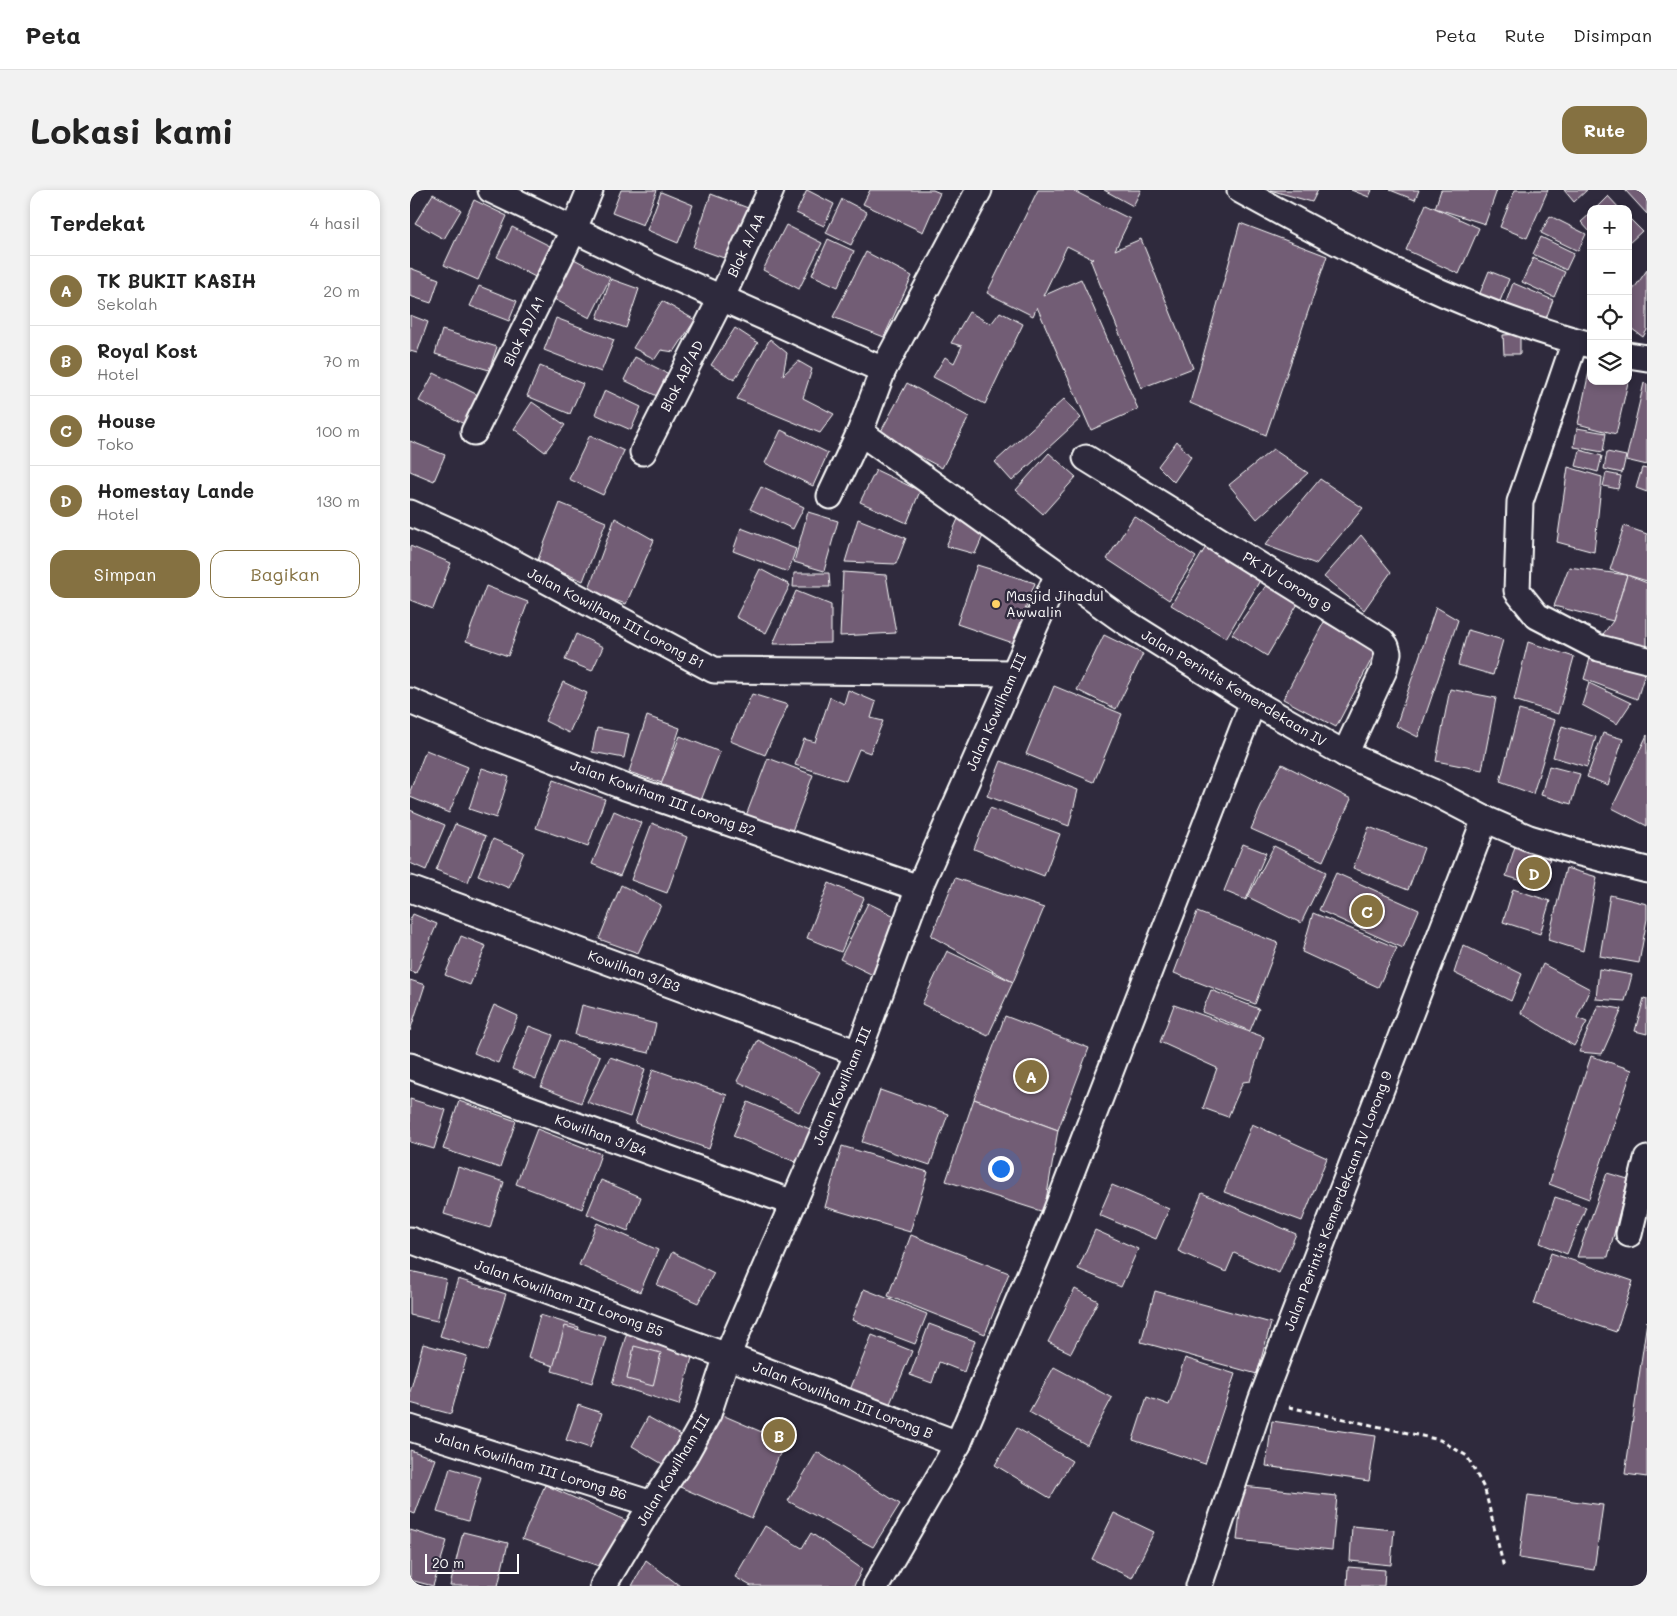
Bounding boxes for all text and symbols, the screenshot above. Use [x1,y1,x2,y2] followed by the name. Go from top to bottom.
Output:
[25,19,81,50] text: Peta
[1435,23,1477,47] text: Peta
[1505,23,1545,47] text: Rute
[1573,23,1652,47] text: Disimpan
[1562,106,1647,154] button: Rute
[30,107,234,153] text: Lokasi kami
[1587,205,1632,385] map controls
[1587,205,1632,250] button: +
[50,209,145,236] text: Terdekat
[722,210,769,280] street label: Blok A/AA
[310,212,360,233] text: 4 hasil
[1587,250,1632,295] button: −
[97,268,257,293] text: TK BUKIT KASIH
[60,280,72,301] text: A
[323,280,360,301] text: 20 m
[97,293,157,314] text: Sekolah
[499,293,549,369] street label: Blok AD/A1
[1587,295,1632,340] button: locate
[656,337,708,415] street label: Blok AB/AD
[97,338,198,363] text: Royal Kost
[1587,340,1632,385] button: layers
[61,350,71,371] text: B
[323,350,360,371] text: 70 m
[97,363,139,384] text: Hotel
[97,408,156,433] text: House
[60,420,72,441] text: C
[315,420,360,441] text: 100 m
[97,433,133,454] text: Toko
[97,478,254,503] text: Homestay Lande
[60,490,72,511] text: D
[316,490,360,511] text: 130 m
[97,503,139,524] text: Hotel
[1239,547,1335,616] street label: PK IV Lorong 9
[50,550,200,598] button: Simpan
[210,550,360,598] button: Bagikan
[524,563,708,672] street label: Jalan Kowilham III Lorong B1
[1006,586,1104,621] place label: Masjid Jihadul Awwalin
[990,598,1002,610] marker: Masjid Jihadul Awwalin
[1138,625,1330,750] street label: Jalan Perintis Kemerdekaan IV
[961,650,1030,774] street label: Jalan Kowilham III
[568,755,758,840] street label: Jalan Kowiham III Lorong B2
[1518,854,1550,892] pin: D
[1351,892,1383,930] pin: C
[585,945,683,996] street label: Kowilhan 3/B3
[808,1024,875,1148] street label: Jalan Kowilham III
[1015,1057,1047,1095] pin: A
[1279,1068,1396,1333] street label: Jalan Perintis Kemerdekaan IV Lorong 9
[552,1109,651,1160] street label: Kowilhan 3/B4
[988,1156,1014,1182] your location
[472,1254,666,1341] street label: Jalan Kowilham III Lorong B5
[751,1358,935,1442] street label: Jalan Kowilham III Lorong B
[632,1410,713,1529] street label: Jalan Kowilham III
[763,1416,795,1454] pin: B
[433,1427,630,1504] street label: Jalan Kowilham III Lorong B6
[425,1551,519,1574] scale bar
[432,1553,464,1572] text: 20 m

